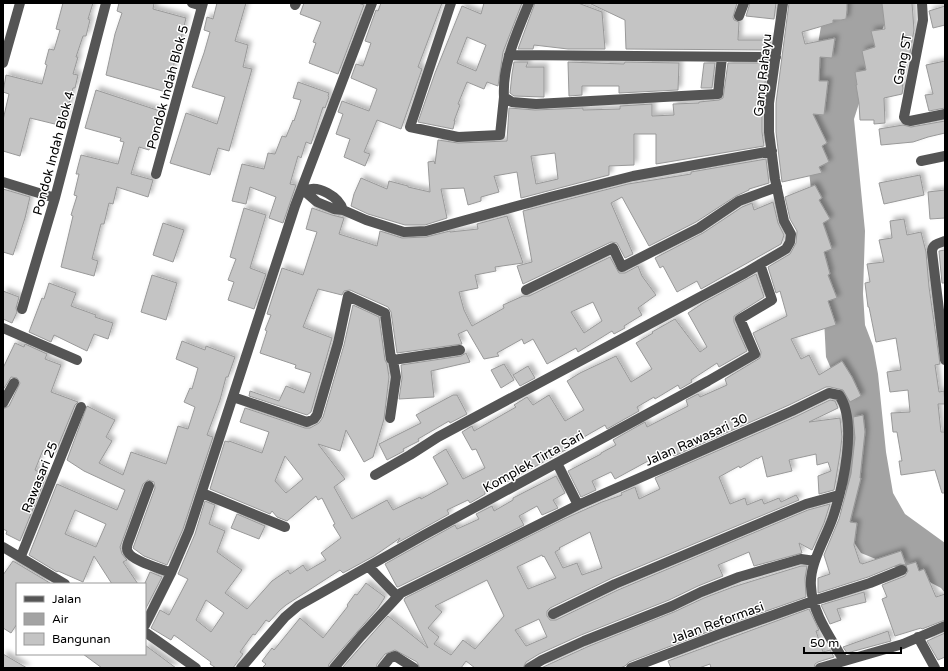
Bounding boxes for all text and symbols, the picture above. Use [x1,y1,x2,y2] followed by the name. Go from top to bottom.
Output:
[144,23,192,151] street label: Pondok Indah Blok 5
[890,32,916,86] street label: Gang ST
[751,33,775,117] street label: Gang Rahayu
[30,89,78,217] street label: Pondok Indah Blok 4
[643,410,750,470] street label: Jalan Rawasari 30
[480,427,587,496] street label: Komplek Tirta Sari
[18,439,61,515] street label: Rawasari 25
[16,583,146,655] legend
[52,592,81,606] text: Jalan
[669,599,766,647] street label: Jalan Reformasi
[52,612,69,626] text: Air
[804,629,901,655] scale bar
[52,632,111,646] text: Bangunan
[810,636,839,650] text: 50 m

